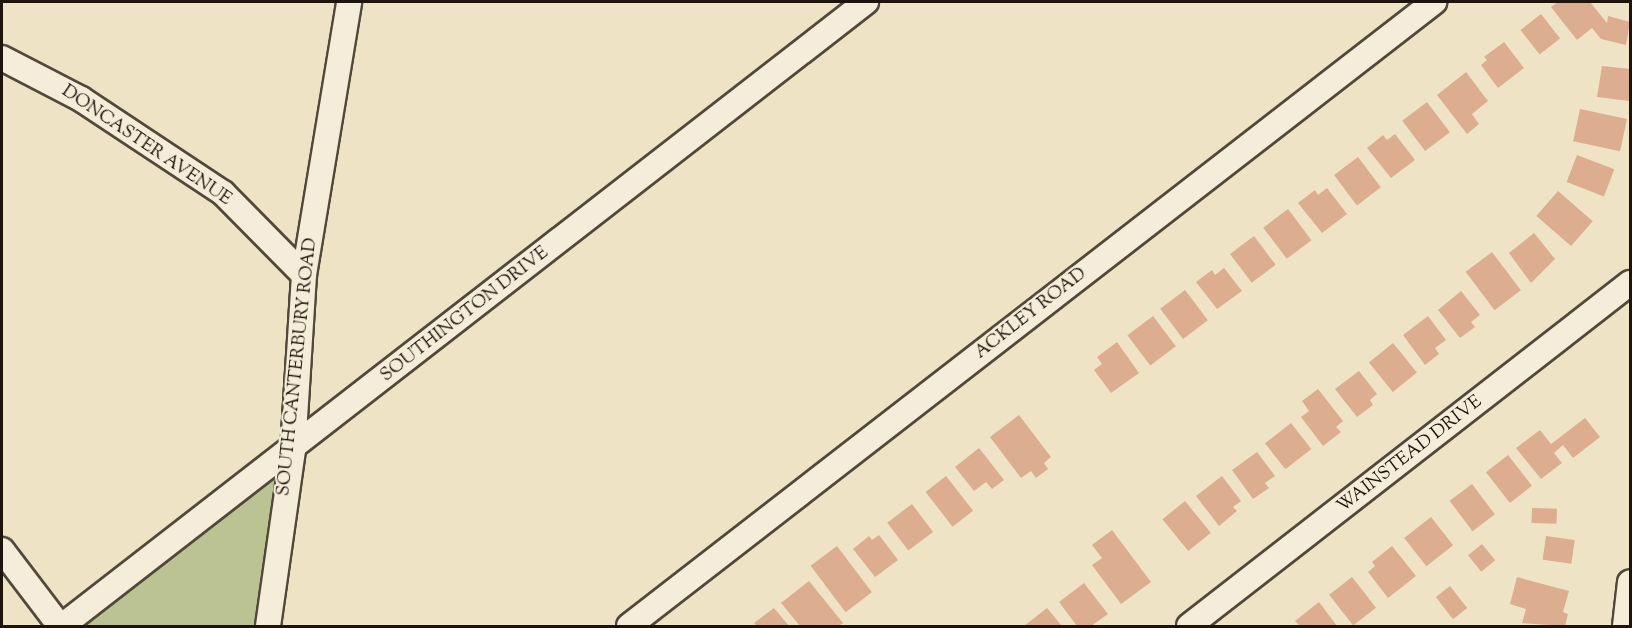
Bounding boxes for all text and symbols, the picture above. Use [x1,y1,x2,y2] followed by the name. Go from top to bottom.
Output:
[57,81,235,211] street label: DONCASTER AVENUE
[274,237,322,497] street label: SOUTH CANTERBURY ROAD
[377,243,553,387] street label: SOUTHINGTON DRIVE
[971,264,1091,364] street label: ACKLEY ROAD
[1333,392,1487,518] street label: WAINSTEAD DRIVE

